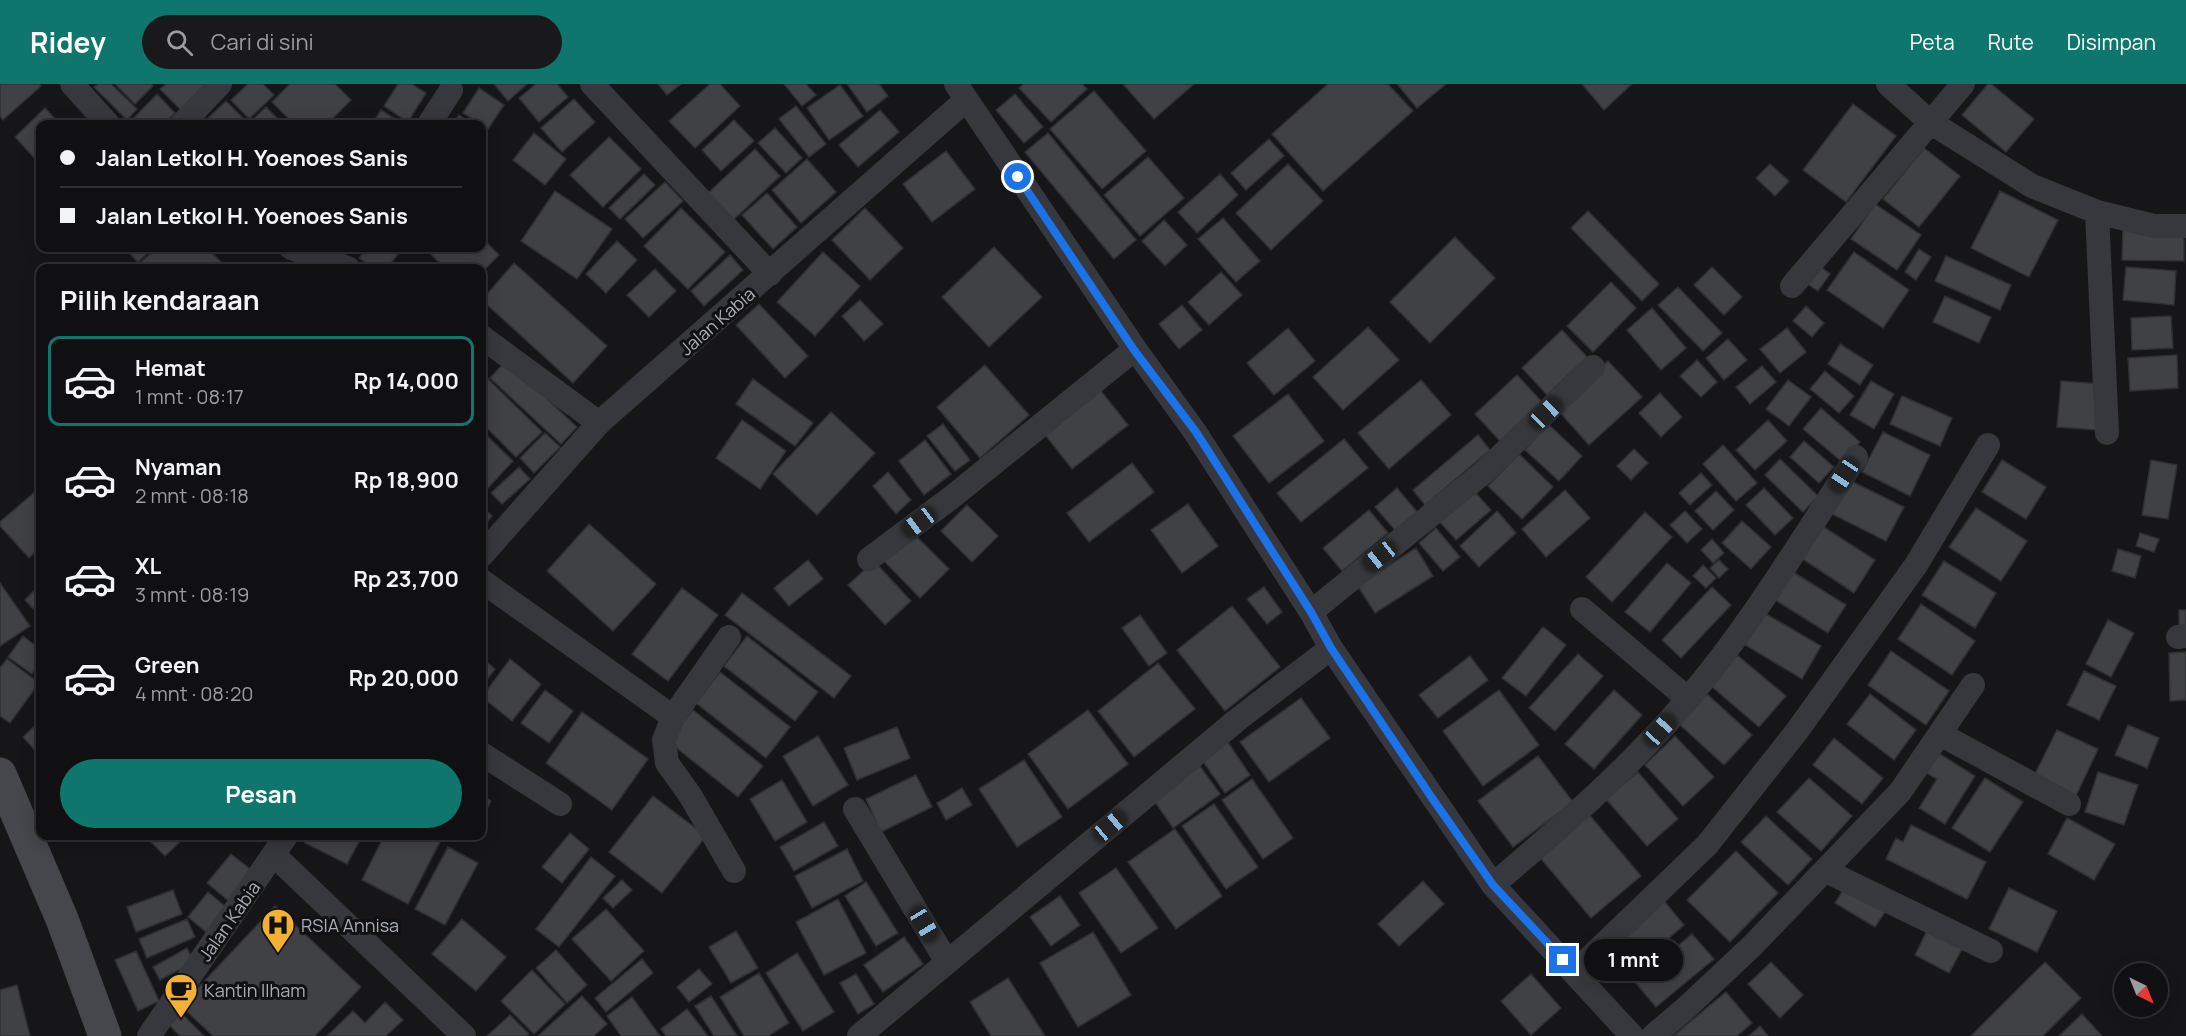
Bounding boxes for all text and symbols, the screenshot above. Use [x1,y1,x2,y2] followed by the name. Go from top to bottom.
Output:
[142,15,562,69] search box
[30,23,106,61] text: Ridey
[163,26,196,59] icon: search
[211,27,314,57] text: Cari di sini
[1910,28,1955,56] text: Peta
[1988,28,2034,56] text: Rute
[2067,28,2156,56] text: Disimpan
[96,143,408,173] text: Jalan Letkol H. Yoenoes Sanis
[1004,163,1031,190] route start
[96,201,408,231] text: Jalan Letkol H. Yoenoes Sanis
[60,281,260,318] text: Pilih kendaraan
[674,282,760,360] street label: Jalan Kabia
[135,353,206,383] text: Hemat
[63,354,117,408] icon: car
[354,366,459,396] text: Rp 14,000
[135,383,244,410] text: 1 mnt · 08:17
[1527,394,1565,432] car
[135,452,222,482] text: Nyaman
[63,453,117,507] icon: car
[1826,455,1862,495] car
[354,465,459,495] text: Rp 18,900
[135,482,249,509] text: 2 mnt · 08:18
[899,504,939,540] car
[1360,538,1400,574] car
[135,551,161,581] text: XL
[63,552,117,606] icon: car
[353,564,459,594] text: Rp 23,700
[135,581,249,608] text: 3 mnt · 08:19
[135,650,200,680] text: Green
[63,651,117,705] icon: car
[349,663,459,693] text: Rp 20,000
[135,680,254,707] text: 4 mnt · 08:20
[1641,711,1679,749] car
[60,759,462,828] button: Pesan
[1090,808,1130,844] car
[193,876,265,966] street label: Jalan Kabia
[907,904,941,944] car
[260,907,296,954] hospital icon: RSIA Annisa
[301,913,399,937] place label: RSIA Annisa
[1584,939,1683,981] callout: 1 mnt
[1549,946,1576,973] route end
[1608,946,1659,973] text: 1 mnt
[2114,963,2168,1017] north arrow
[2114,963,2168,1017] map controls
[163,972,199,1019] cafe icon: Kantin Ilham
[204,978,305,1002] place label: Kantin Ilham

